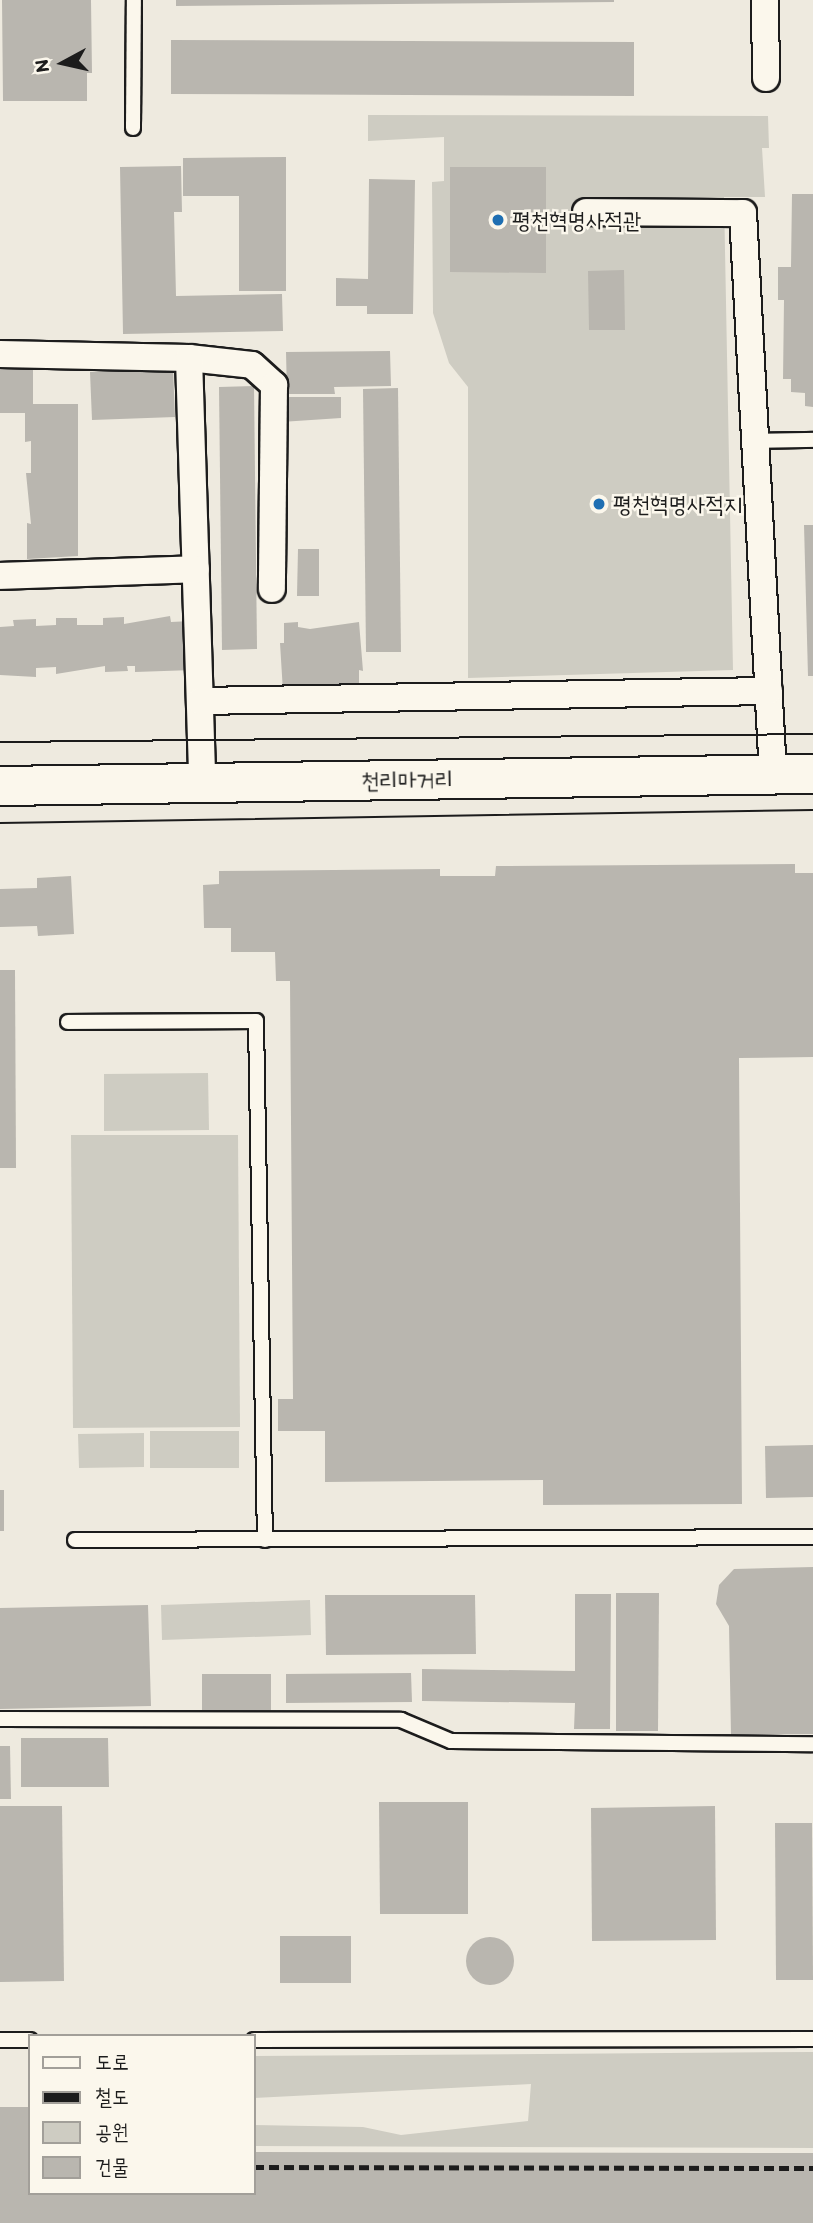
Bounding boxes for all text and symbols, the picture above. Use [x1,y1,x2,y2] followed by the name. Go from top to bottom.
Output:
[28,28,98,98] north arrow
[29,58,54,74] text: N
[512,206,642,234] place label: 평천혁명사적관
[490,212,506,228] marker: 평천혁명사적관
[613,490,743,518] place label: 평천혁명사적지
[591,496,607,512] marker: 평천혁명사적지
[360,765,454,795] street label: 천리마거리
[28,2034,256,2195] legend
[95,2049,129,2074] text: 도로
[95,2084,129,2109] text: 철도
[95,2119,129,2144] text: 공원
[95,2154,129,2179] text: 건물

